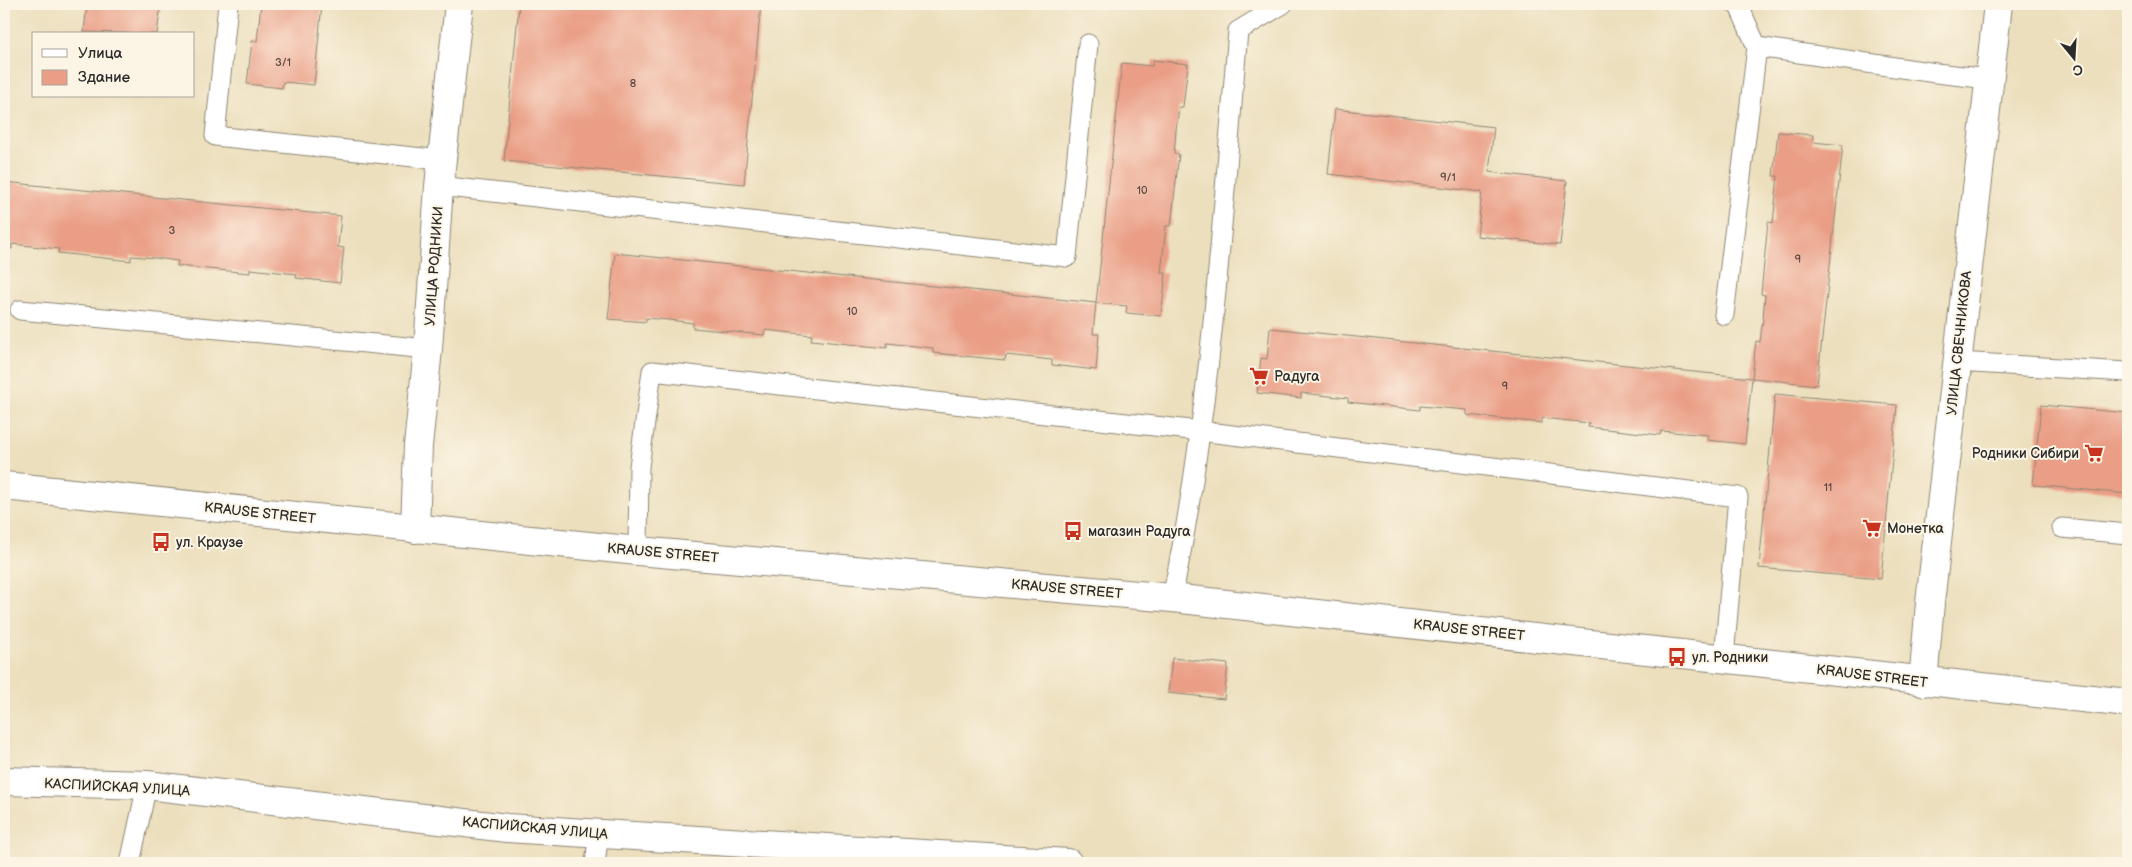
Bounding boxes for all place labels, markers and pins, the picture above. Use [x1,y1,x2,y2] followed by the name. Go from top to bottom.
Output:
[1248,365,1270,387] supermarket icon: Радуга
[1274,368,1320,385] place label: Радуга
[2083,442,2105,464] supermarket icon: Родники Сибири
[1971,445,2079,462] place label: Родники Сибири
[1861,517,1883,539] supermarket icon: Монетка
[1062,520,1084,542] bus stop icon: магазин Радуга
[1887,520,1944,537] place label: Монетка
[1088,523,1191,540] place label: магазин Радуга
[150,531,172,553] bus stop icon: ул. Краузе
[176,534,243,551] place label: ул. Краузе
[1666,646,1688,668] bus stop icon: ул. Родники
[1692,649,1768,666] place label: ул. Родники

